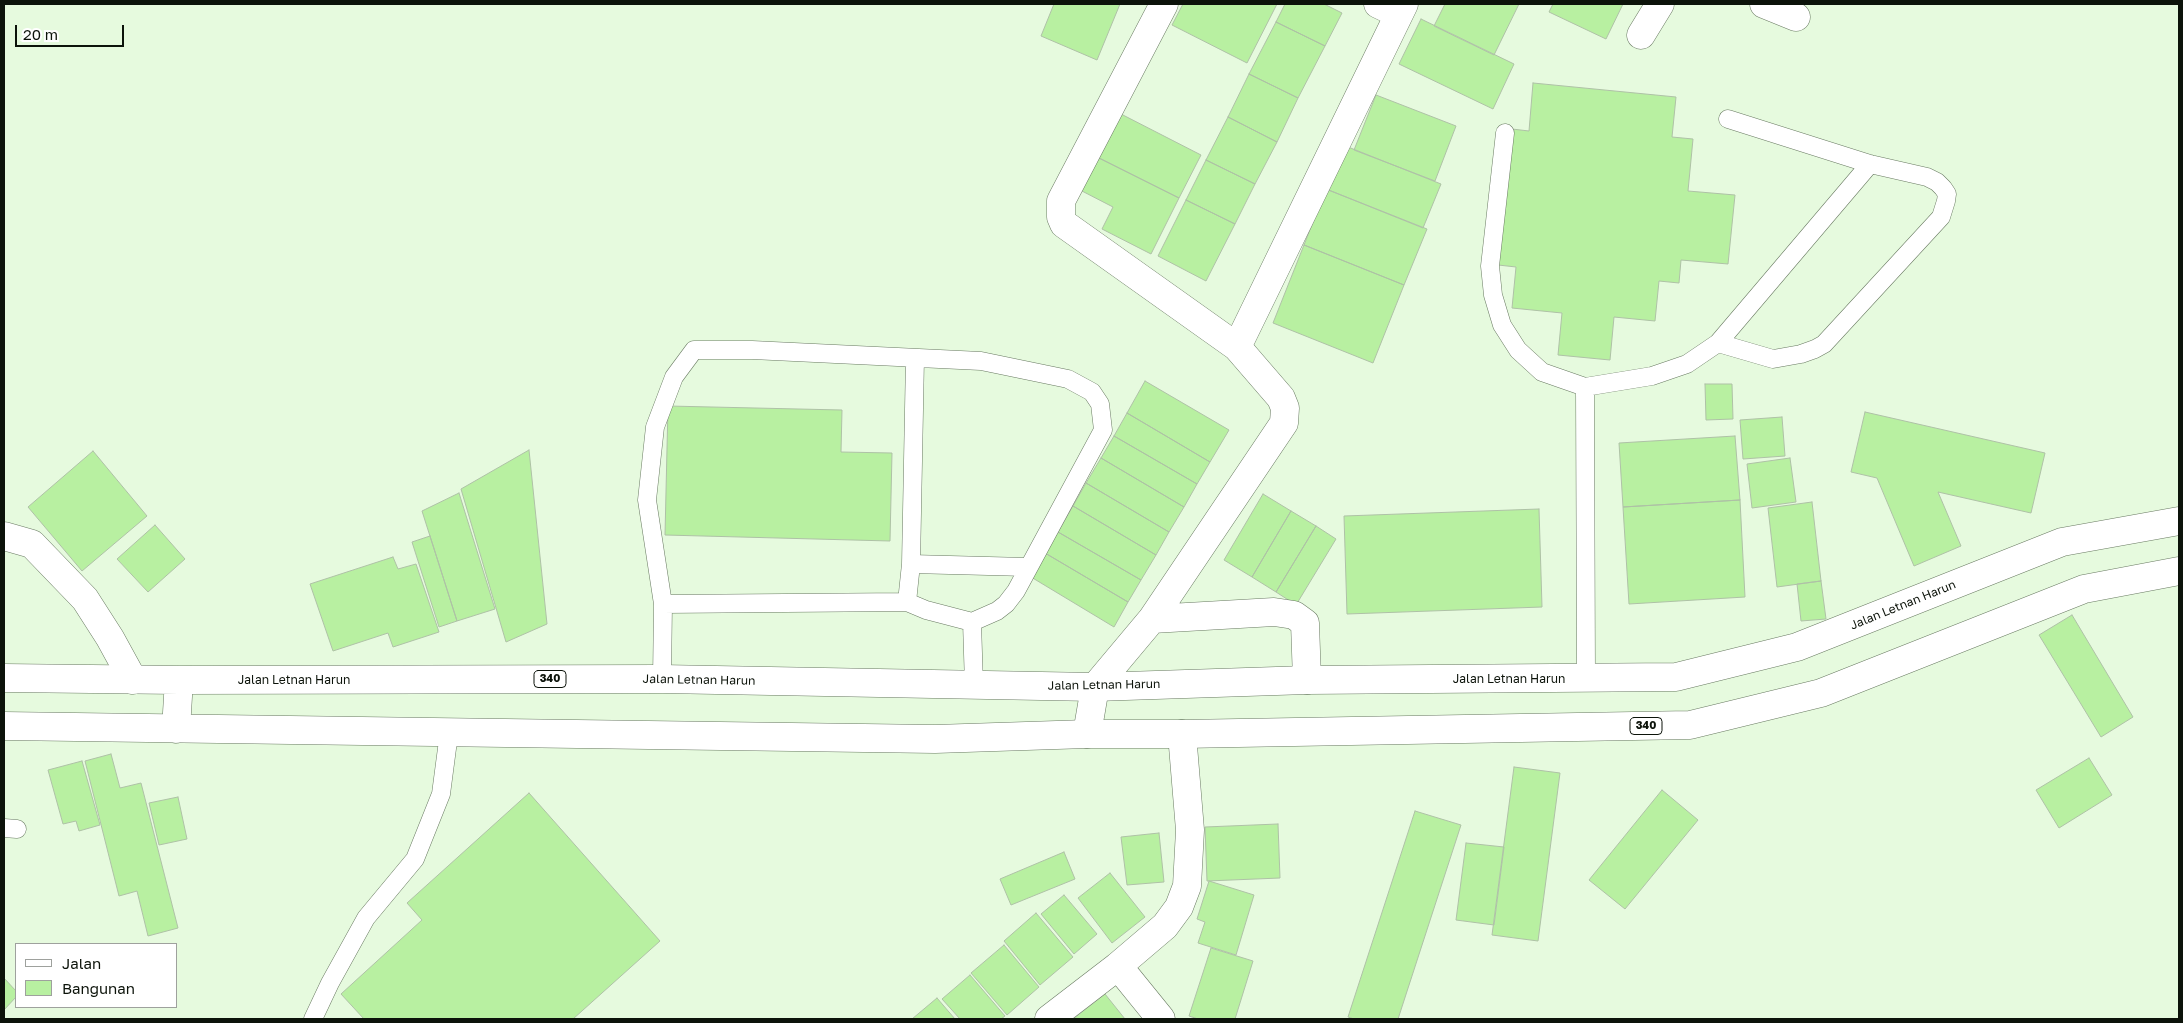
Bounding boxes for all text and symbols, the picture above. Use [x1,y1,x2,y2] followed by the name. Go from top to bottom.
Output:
[18,15,126,47] scale bar
[23,25,58,43] text: 20 m
[1848,577,1958,633] street label: Jalan Letnan Harun
[534,671,566,688] road number: 340
[643,672,755,688] street label: Jalan Letnan Harun
[1453,672,1565,686] street label: Jalan Letnan Harun
[238,673,350,687] street label: Jalan Letnan Harun
[1048,677,1160,693] street label: Jalan Letnan Harun
[1630,718,1662,734] road number: 340
[15,943,178,1008] legend
[62,954,101,972] text: Jalan
[62,979,135,997] text: Bangunan

